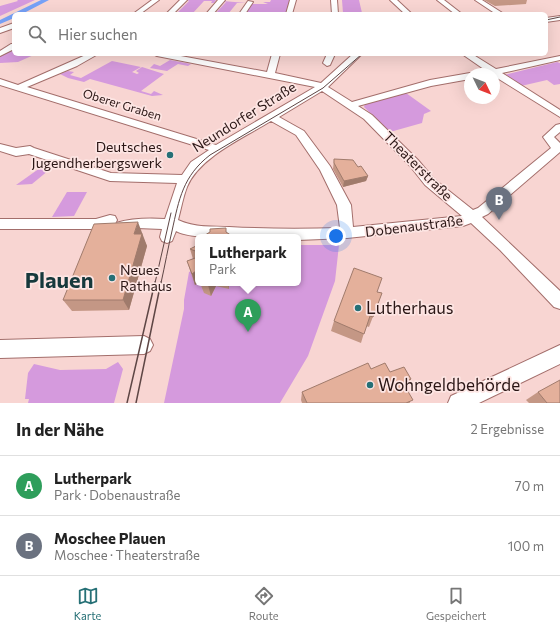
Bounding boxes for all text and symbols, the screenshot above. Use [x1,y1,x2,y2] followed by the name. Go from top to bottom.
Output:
[12,12,548,56] search box
[26,23,48,45] icon: search
[58,25,138,43] text: Hier suchen
[464,68,500,104] north arrow
[189,78,299,155] street label: Neundorfer Straße
[81,85,163,123] street label: Oberer Graben
[380,128,456,204] street label: Theaterstraße
[32,138,162,171] place label: Deutsches Jugendherbergswerk
[165,150,175,160] marker: Deutsches Jugendherbergswerk
[486,187,512,220] pin: B
[364,211,464,240] street label: Dobenaustraße
[326,226,346,246] your location
[195,234,301,286] popup
[209,243,287,261] text: Lutherpark
[120,261,172,294] place label: Neues Rathaus
[209,261,236,277] text: Park
[25,266,93,293] district label: Plauen
[107,273,117,283] marker: Neues Rathaus
[366,297,454,318] place label: Lutherhaus
[235,299,261,332] pin: A
[353,303,363,313] marker: Lutherhaus
[378,374,520,395] place label: Wohngeldbehörde
[365,380,375,390] marker: Wohngeldbehörde
[16,419,104,440] text: In der Nähe
[470,421,544,437] text: 2 Ergebnisse
[54,469,132,487] text: Lutherpark
[24,478,34,494] text: A
[515,478,544,494] text: 70 m
[54,487,180,503] text: Park · Dobenaustraße
[54,529,166,547] text: Moschee Plauen
[25,538,33,554] text: B
[508,538,544,554] text: 100 m
[54,547,200,563] text: Moschee · Theaterstraße
[74,585,101,622] tab: Karte
[249,585,279,622] tab: Route
[426,585,486,622] tab: Gespeichert

